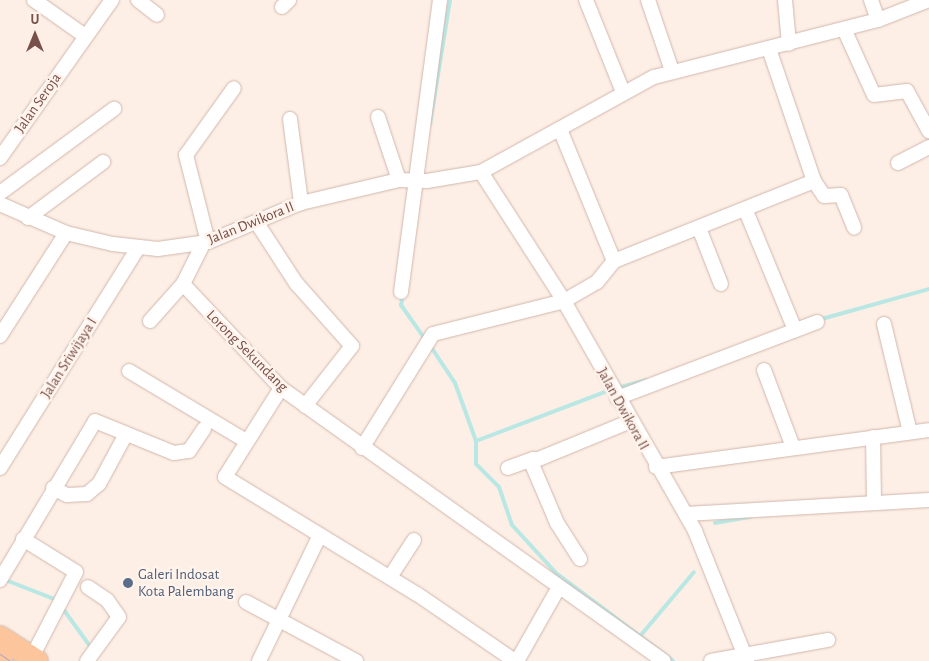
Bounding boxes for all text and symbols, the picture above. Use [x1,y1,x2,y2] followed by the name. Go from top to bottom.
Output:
[10,10,60,60] north arrow
[31,13,39,27] text: U
[11,70,65,136] street label: Jalan Seroja
[205,198,297,248] street label: Jalan Dwikora II
[202,306,292,396] street label: Lorong Sekundang
[37,314,101,402] street label: Jalan Sriwijaya I
[593,365,653,453] street label: Jalan Dwikora II
[138,565,234,600] place label: Galeri Indosat Kota Palembang
[122,577,134,589] marker: Galeri Indosat Kota Palembang

